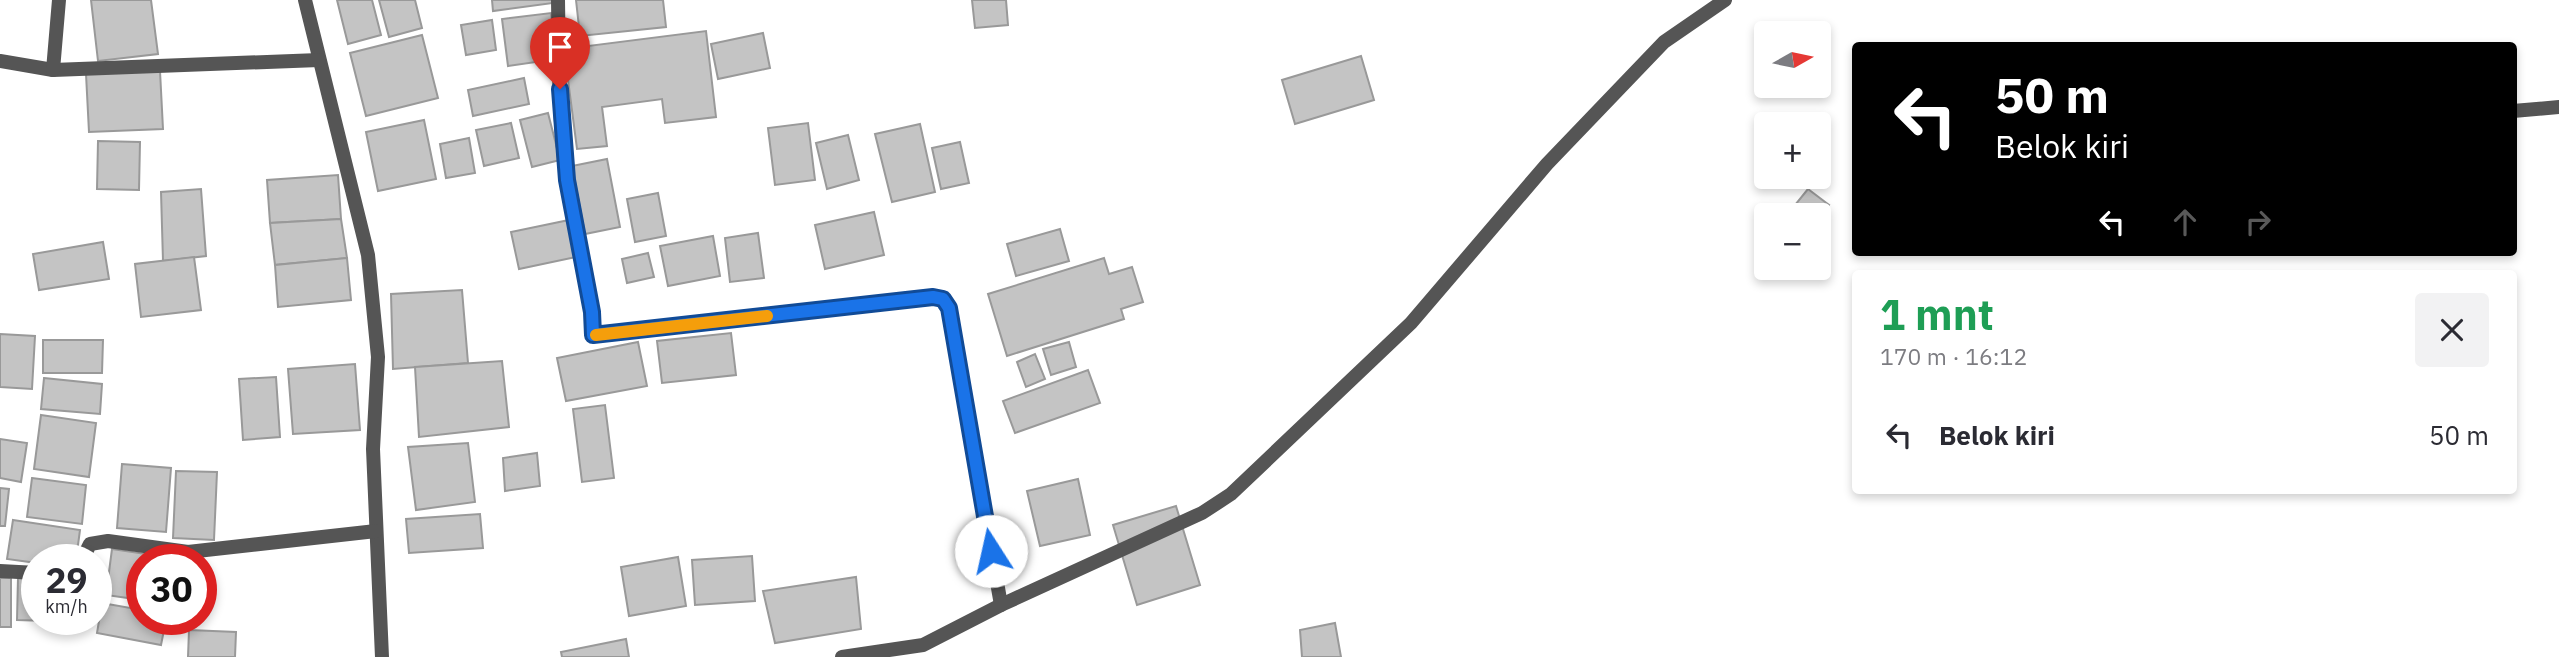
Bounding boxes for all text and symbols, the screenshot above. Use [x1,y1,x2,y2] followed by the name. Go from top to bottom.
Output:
[530,17,590,89] pin
[1754,21,1830,98] north arrow
[1754,21,1831,280] map controls
[541,28,579,66] icon: arrive
[1995,63,2109,126] text: 50 m
[1880,70,1971,161] icon: left
[1754,112,1831,189] button: +
[1995,125,2129,167] text: Belok kiri
[1754,203,1831,280] button: −
[2093,203,2131,241] icon: left
[2166,203,2204,241] icon: ahead
[2239,203,2277,241] icon: right
[1880,287,1994,342] text: 1 mnt
[2415,293,2489,367] button: close
[1880,341,2027,371] text: 170 m · 16:12
[1880,416,1918,454] icon: left
[1939,418,2055,452] text: Belok kiri
[2429,418,2489,452] text: 50 m
[954,514,1028,588] position arrow
[126,544,217,635] speed limit sign: 30
[45,557,88,603] text: 29
[45,595,88,618] text: km/h

